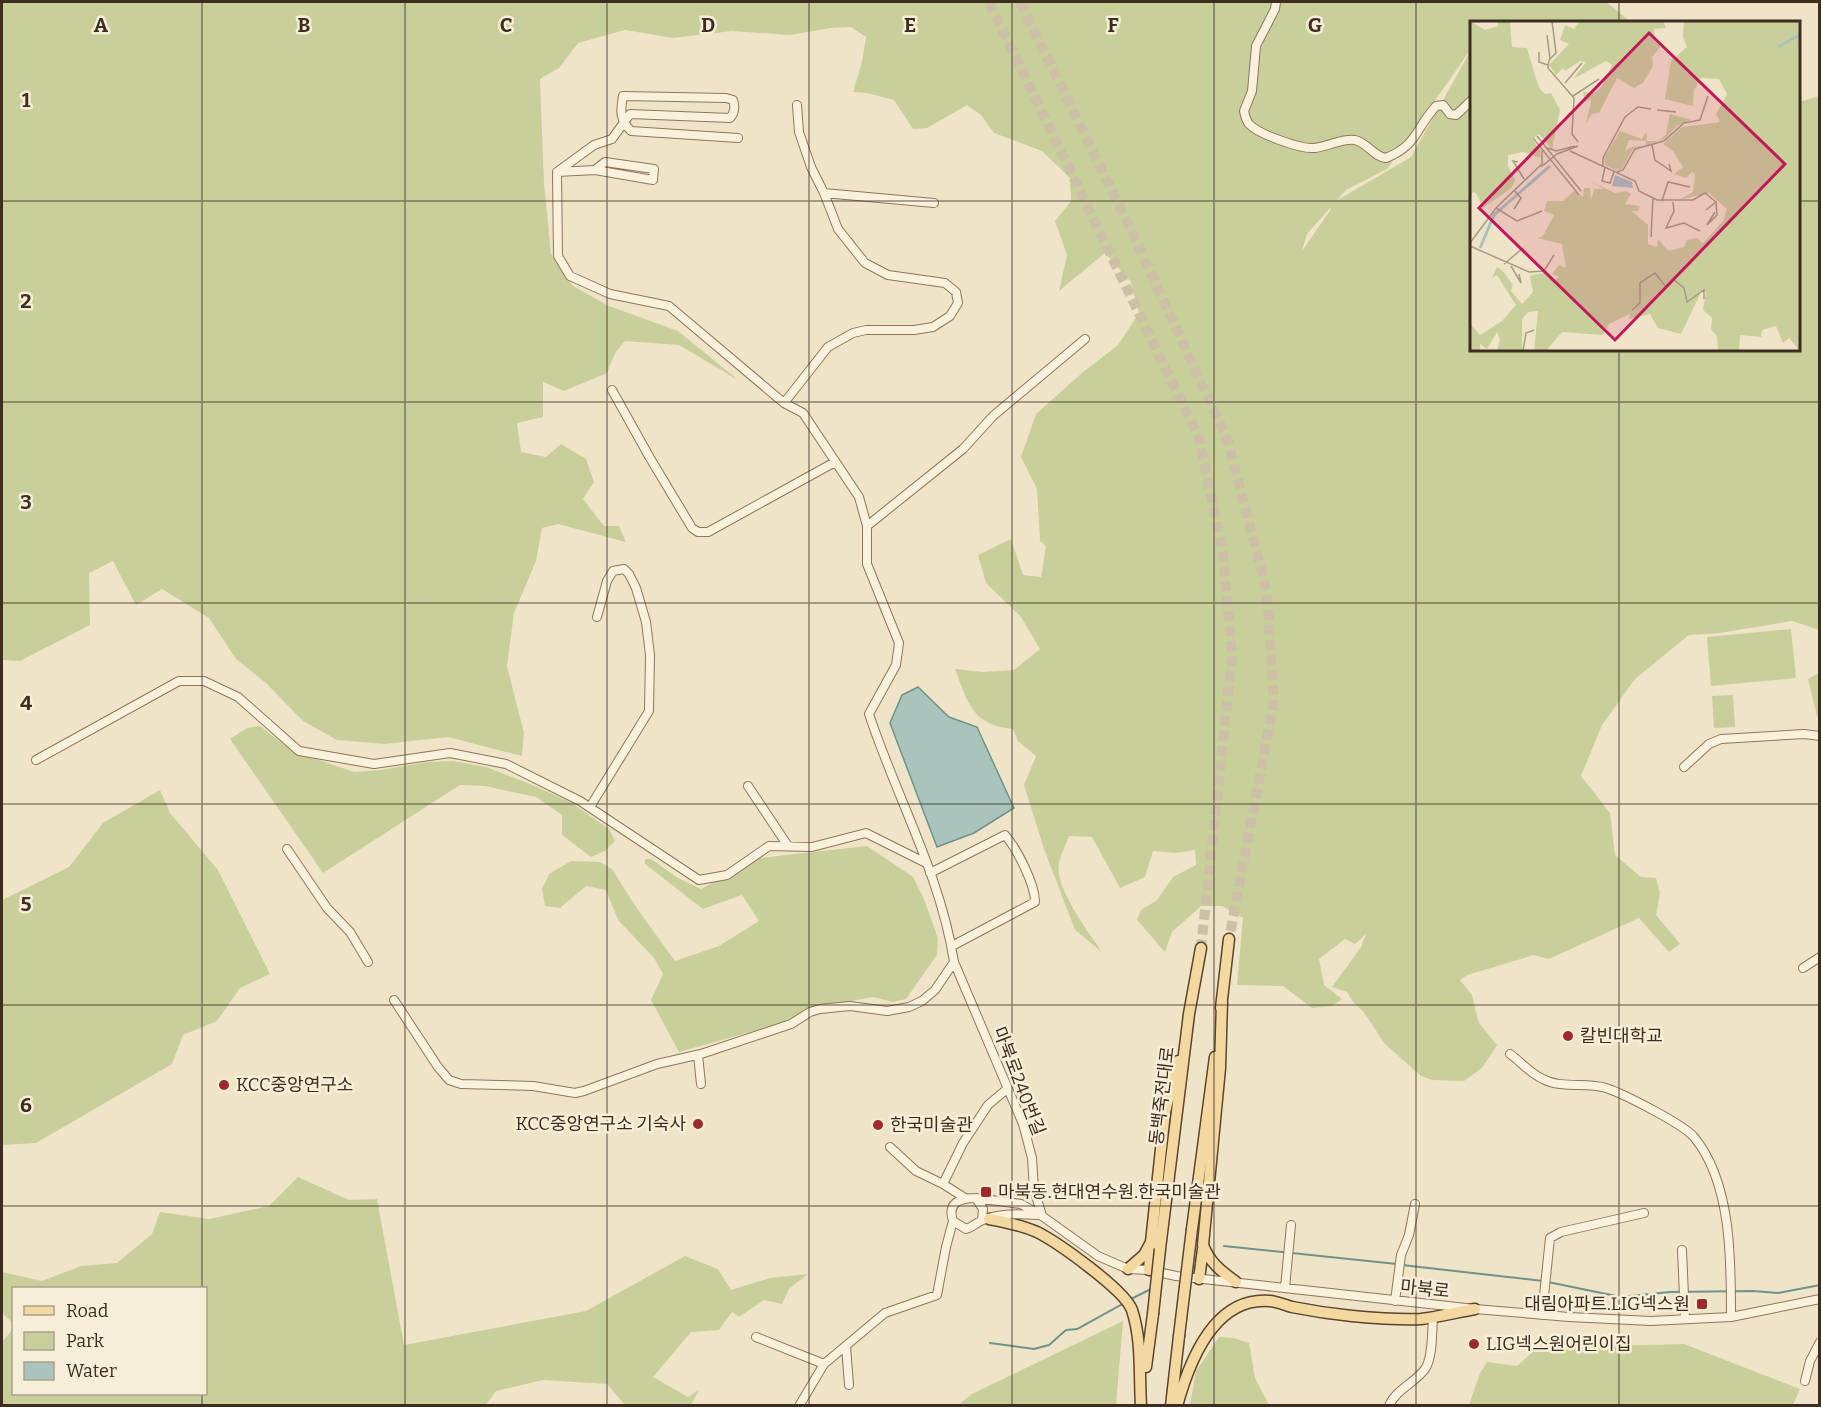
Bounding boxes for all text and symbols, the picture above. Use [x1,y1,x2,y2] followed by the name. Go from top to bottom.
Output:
[94,13,109,37] text: A
[298,13,311,37] text: B
[500,13,512,37] text: C
[701,13,715,37] text: D
[904,13,916,37] text: E
[1107,13,1119,37] text: F
[1308,13,1322,37] text: G
[1470,21,1800,351] inset map
[22,88,31,112] text: 1
[20,289,32,313] text: 2
[20,490,32,514] text: 3
[20,691,32,715] text: 4
[21,892,32,916] text: 5
[988,1024,1050,1138] street label: 마북로240번길
[1580,1025,1663,1047] place label: 칼빈대학교
[1561,1029,1575,1043] marker: 칼빈대학교
[1145,1045,1179,1147] street label: 동백죽전대로
[236,1074,353,1096] place label: KCC중앙연구소
[217,1078,231,1092] marker: KCC중앙연구소
[20,1093,32,1117] text: 6
[515,1113,686,1135] place label: KCC중앙연구소 기숙사
[890,1114,973,1136] place label: 한국미술관
[691,1117,705,1131] marker: KCC중앙연구소 기숙사
[871,1118,885,1132] marker: 한국미술관
[998,1181,1221,1203] place label: 마북동.현대연수원.한국미술관
[979,1185,993,1199] marker: 마북동.현대연수원.한국미술관
[1399,1275,1451,1303] street label: 마북로
[12,1287,207,1395] legend
[1524,1293,1690,1315] place label: 대림아파트.LIG넥스원
[1695,1297,1709,1311] marker: 대림아파트.LIG넥스원
[66,1300,109,1322] text: Road
[66,1330,105,1352] text: Park
[1486,1333,1632,1355] place label: LIG넥스원어린이집
[1467,1337,1481,1351] marker: LIG넥스원어린이집
[66,1360,117,1382] text: Water

